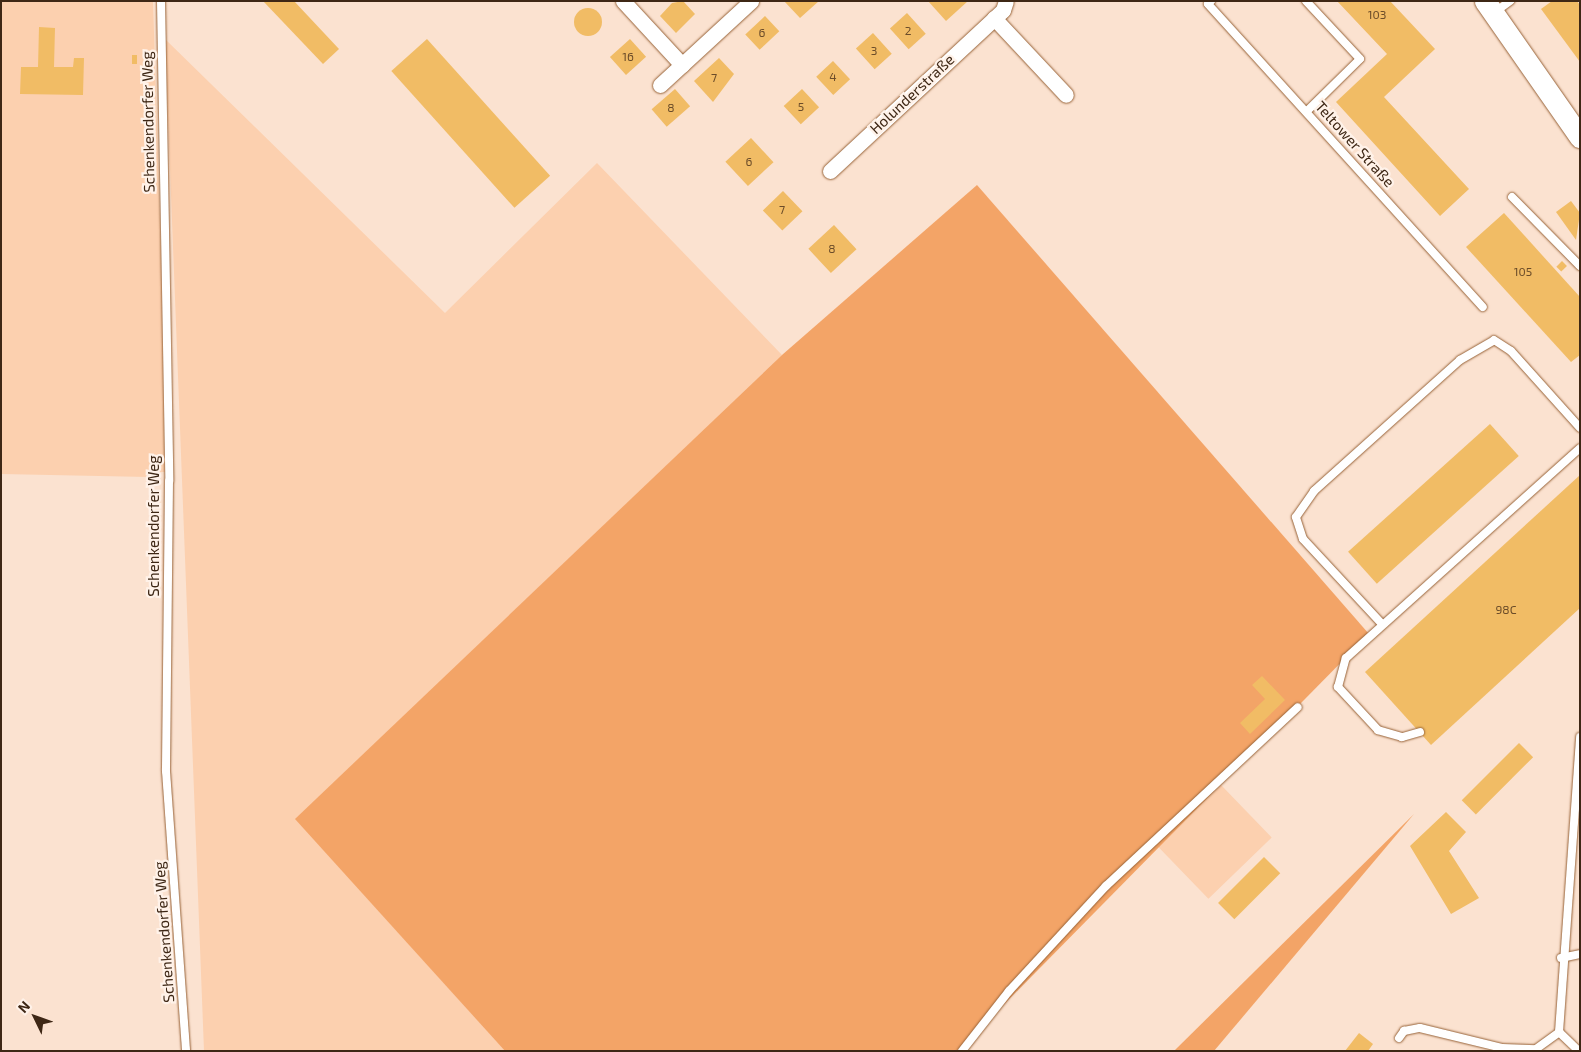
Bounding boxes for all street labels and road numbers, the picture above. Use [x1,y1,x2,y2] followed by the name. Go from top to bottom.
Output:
[866,50,958,138] street label: Holunderstraße
[138,51,158,193] street label: Schenkendorfer Weg
[1312,97,1398,191] street label: Teltower Straße
[145,455,163,597] street label: Schenkendorfer Weg
[150,861,178,1003] street label: Schenkendorfer Weg

